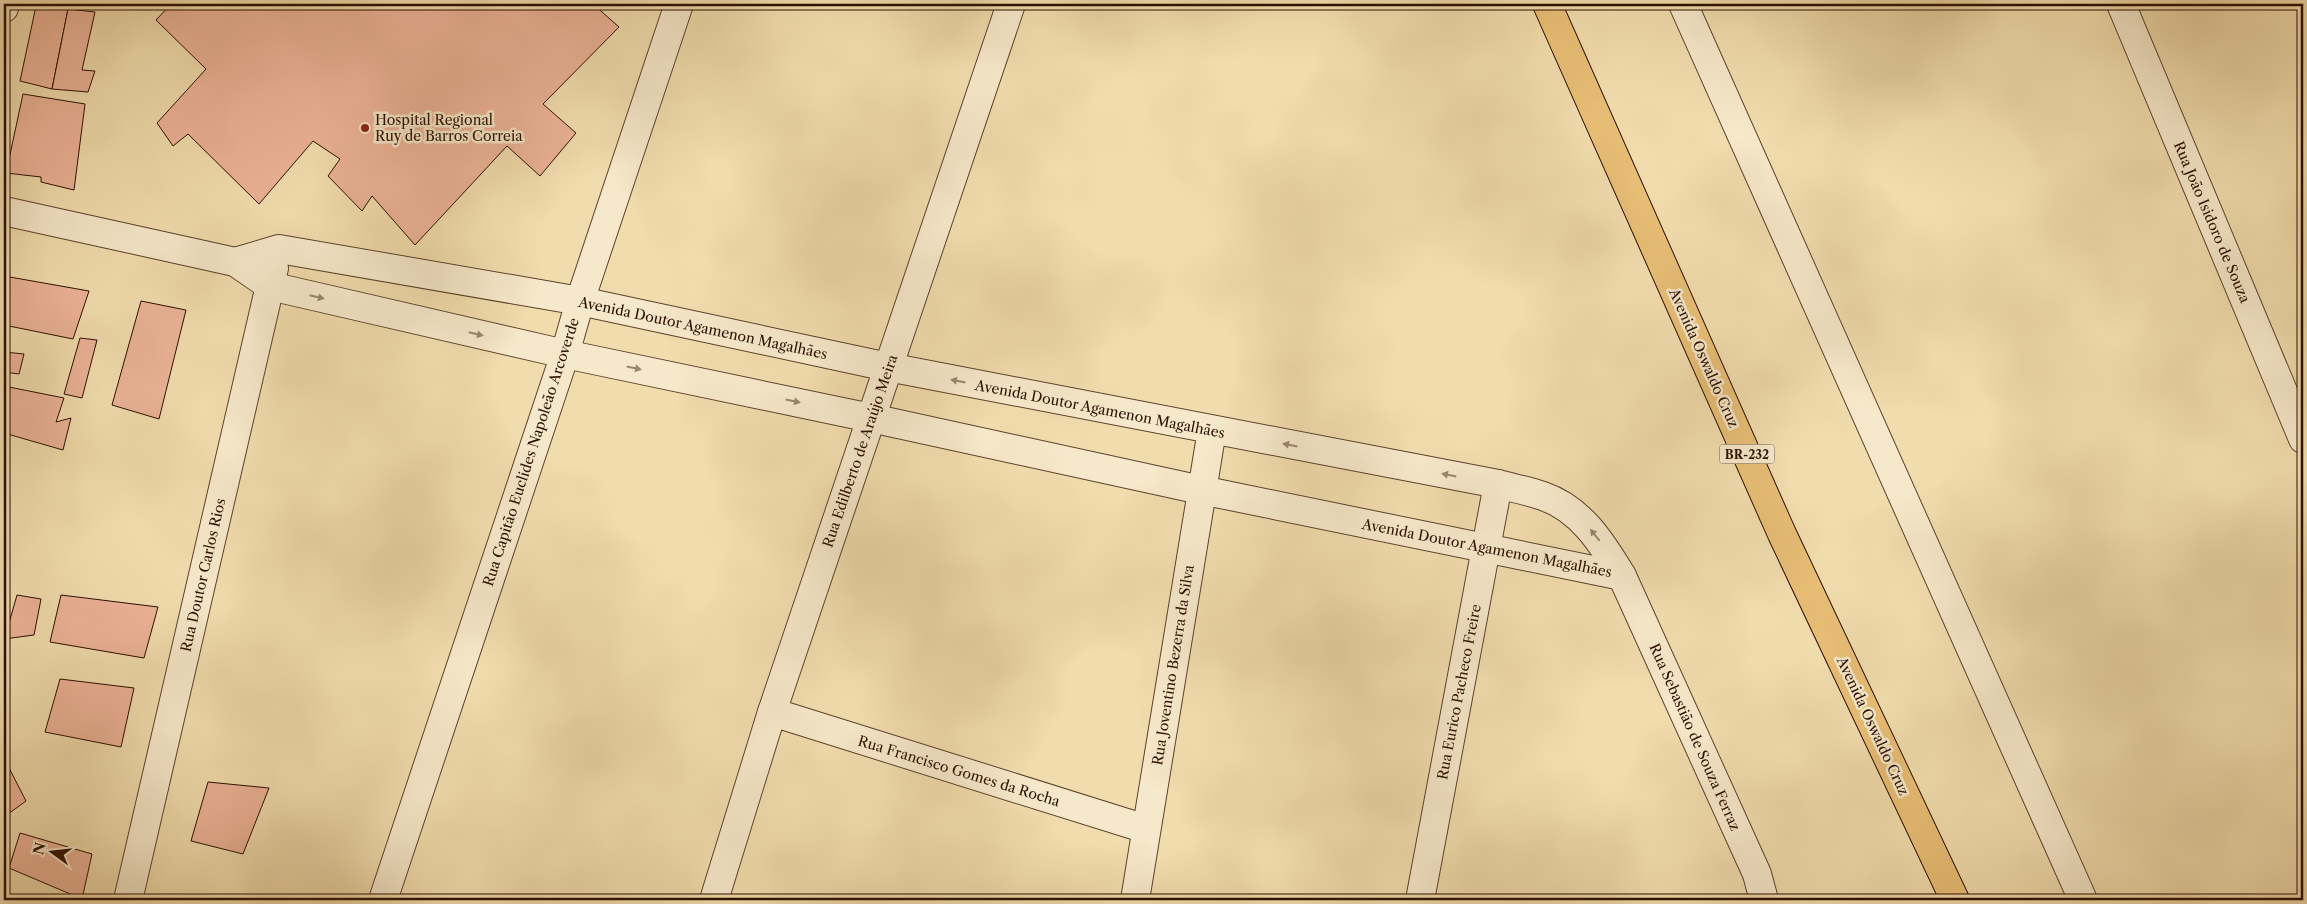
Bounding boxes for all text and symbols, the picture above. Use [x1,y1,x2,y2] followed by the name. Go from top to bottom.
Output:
[375,111,523,145] place label: Hospital Regional Ruy de Barros Correia
[359,122,371,134] marker: Hospital Regional Ruy de Barros Correia
[2170,138,2254,306] street label: Rua João Isidoro de Souza
[1665,285,1743,431] street label: Avenida Oswaldo Cruz
[310,293,325,301] one-way arrow
[576,293,829,363] street label: Avenida Doutor Agamenon Magalhães
[479,315,583,589] street label: Rua Capitão Euclides Napoleão Arcoverde
[468,330,483,338] one-way arrow
[818,352,902,550] street label: Rua Edilberto de Araújo Meira
[627,365,643,373] one-way arrow
[973,376,1226,442] street label: Avenida Doutor Agamenon Magalhães
[951,377,966,385] one-way arrow
[786,398,802,406] one-way arrow
[1282,441,1297,449] one-way arrow
[1720,444,1774,464] road number: BR-232
[1442,471,1457,479] one-way arrow
[177,496,229,654] street label: Rua Doutor Carlos Rios
[1360,515,1613,581] street label: Avenida Doutor Agamenon Magalhães
[1590,529,1601,542] one-way arrow
[1148,563,1198,767] street label: Rua Joventino Bezerra da Silva
[1433,603,1485,781] street label: Rua Eurico Pacheco Freire
[1645,640,1745,834] street label: Rua Sebastião de Souza Ferraz
[1833,653,1913,798] street label: Avenida Oswaldo Cruz
[856,732,1063,811] street label: Rua Francisco Gomes da Rocha
[28,826,78,876] north arrow
[29,840,50,857] text: N

